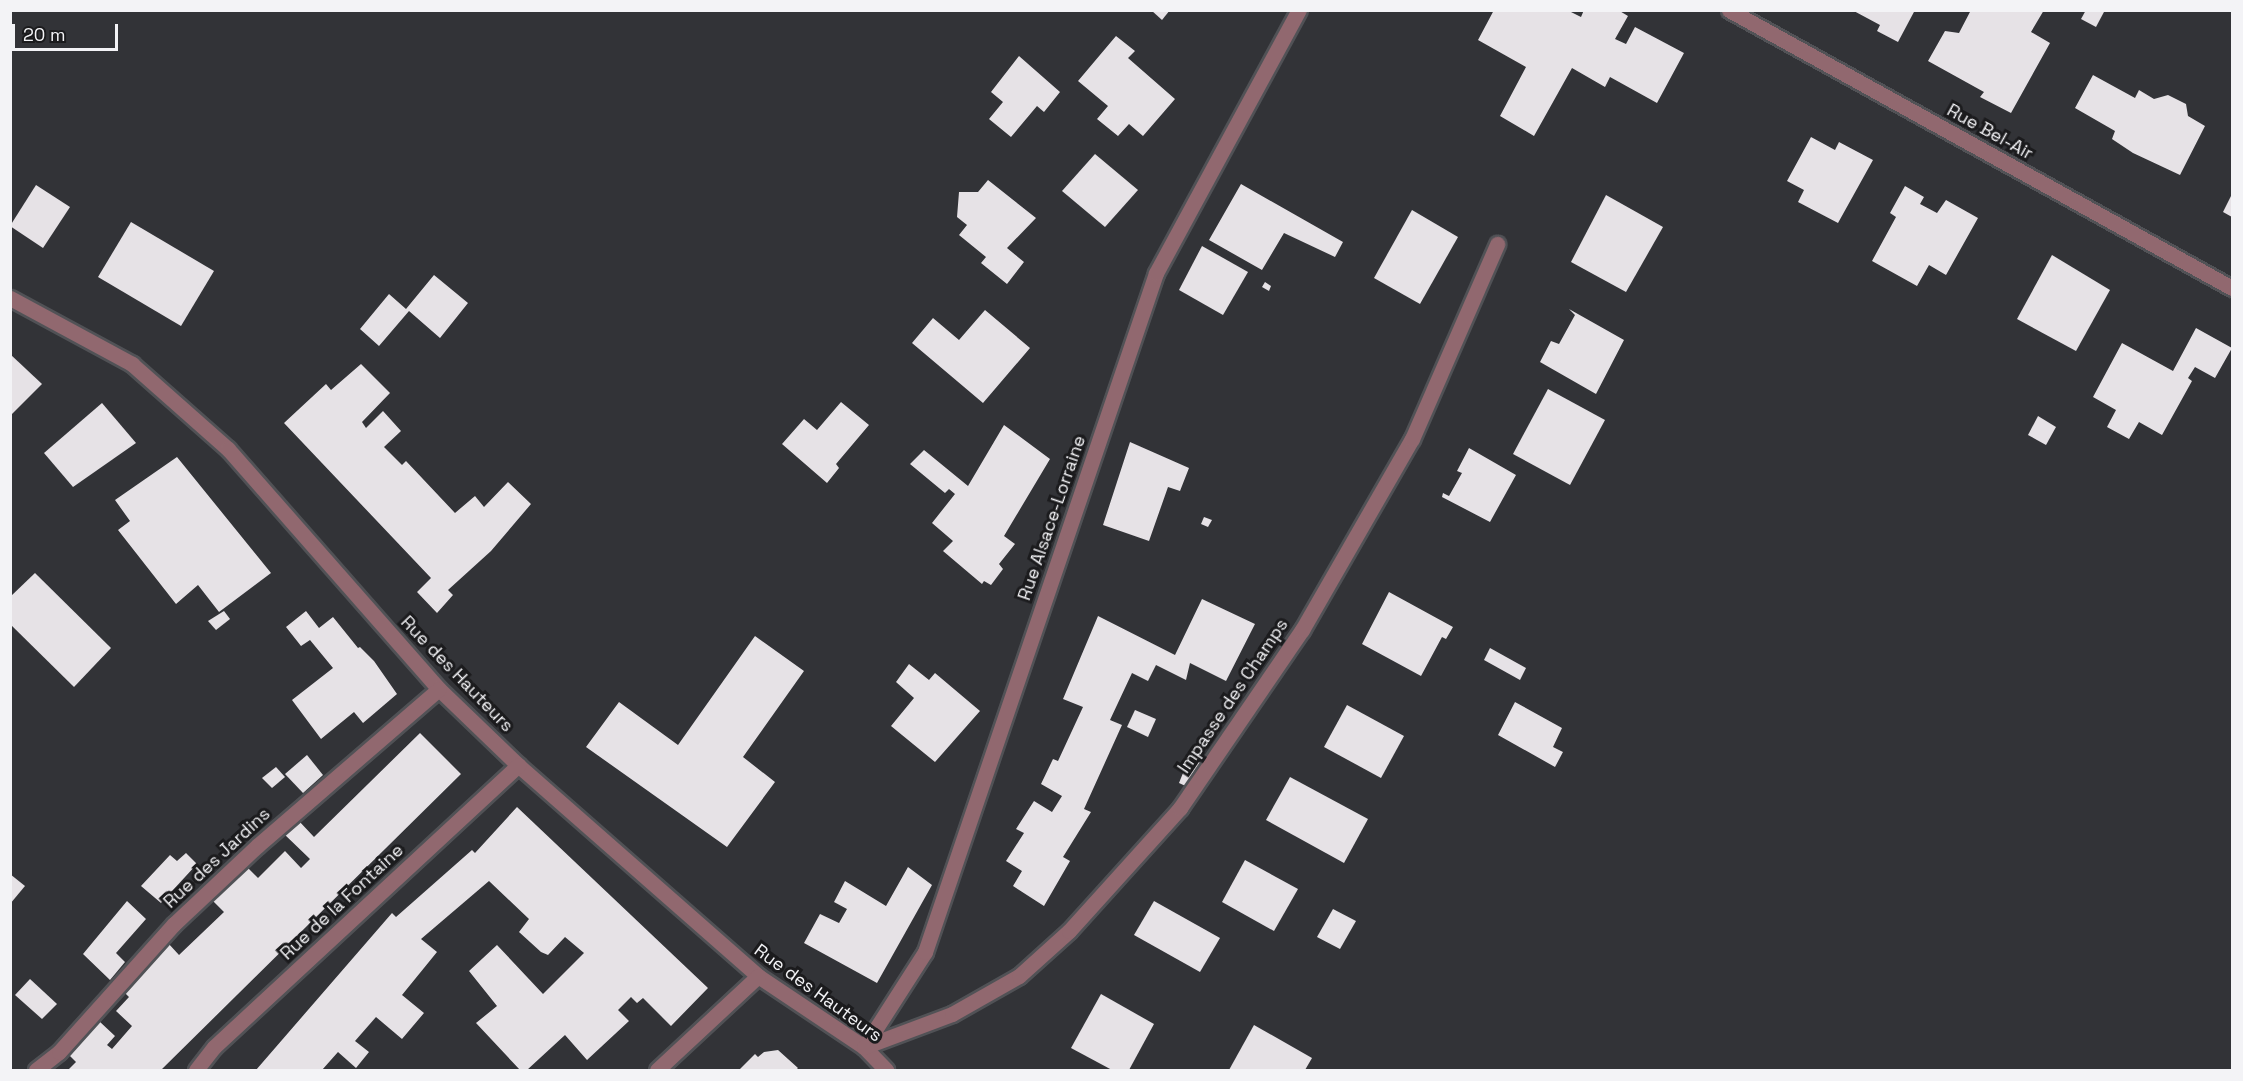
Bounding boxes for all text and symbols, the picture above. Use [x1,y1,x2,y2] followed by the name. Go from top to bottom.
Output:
[15,12,122,50] scale bar
[23,23,66,46] text: 20 m
[1943,99,2037,165] street label: Rue Bel-Air
[1014,433,1090,603] street label: Rue Alsace-Lorraine
[396,612,518,736] street label: Rue des Hauteurs
[1173,615,1293,777] street label: Impasse des Champs
[159,803,275,913] street label: Rue des Jardins
[276,840,408,964] street label: Rue de la Fontaine
[750,939,886,1047] street label: Rue des Hauteurs

